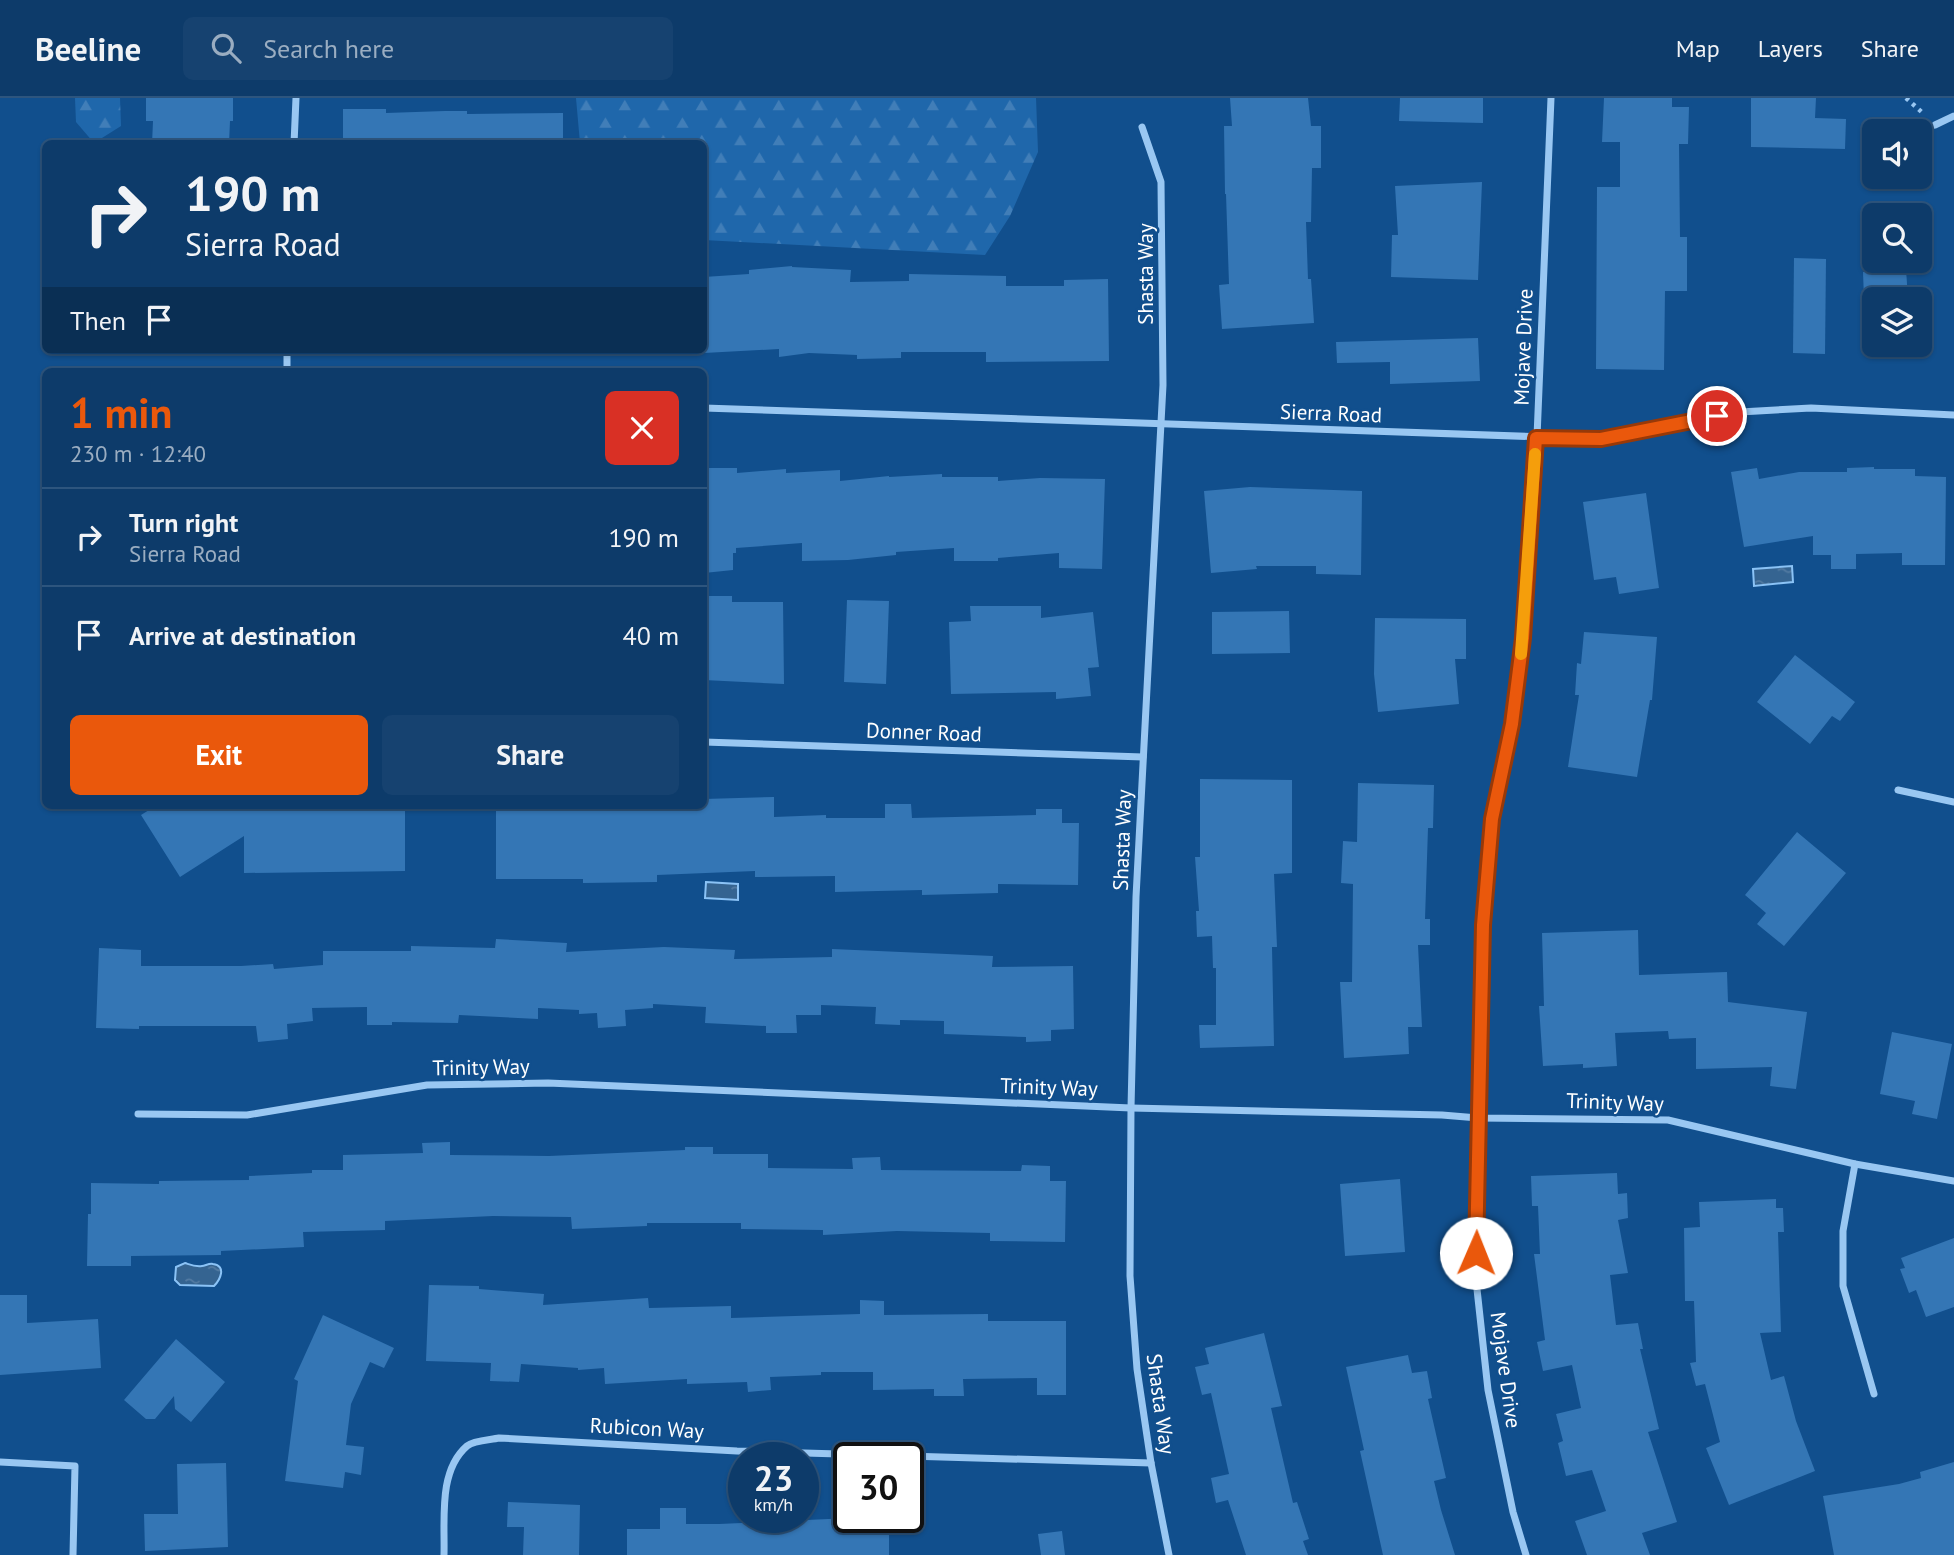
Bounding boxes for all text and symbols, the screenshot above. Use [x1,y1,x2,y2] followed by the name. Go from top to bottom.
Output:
[183,17,673,80] search box
[35,27,141,70] text: Beeline
[207,29,245,67] icon: search
[263,32,394,65] text: Search here
[1676,33,1720,64] text: Map
[1758,33,1823,64] text: Layers
[1861,33,1919,64] text: Share
[1862,119,1932,357] map controls
[1862,119,1932,189] button: sound
[185,161,320,225] text: 190 m
[70,168,161,259] icon: right
[1862,203,1932,273] button: search
[185,223,341,265] text: Sierra Road
[1132,223,1159,325] street label: Shasta Way
[1862,287,1932,357] button: layers
[1507,288,1539,406] street label: Mojave Drive
[140,301,178,339] icon: arrive
[70,304,126,337] text: Then
[70,385,172,440] text: 1 min
[1687,386,1747,446] pin
[605,391,679,465] button: close
[1698,397,1736,435] icon: arrive
[1279,398,1383,428] street label: Sierra Road
[70,439,206,468] text: 230 m · 12:40
[129,506,238,539] text: Turn right
[70,518,108,556] icon: right
[608,521,679,554] text: 190 m
[129,539,241,568] text: Sierra Road
[70,616,108,654] icon: arrive
[129,619,356,652] text: Arrive at destination
[623,619,679,652] text: 40 m
[70,715,368,795] button: Exit
[382,715,679,795] button: Share
[866,716,982,748] street label: Donner Road
[1107,789,1137,891] street label: Shasta Way
[432,1053,530,1081] street label: Trinity Way
[1000,1072,1098,1102] street label: Trinity Way
[1566,1087,1664,1117] street label: Trinity Way
[1439,1216,1513,1290] position arrow
[1484,1310,1528,1430] street label: Mojave Drive
[1141,1352,1181,1456] street label: Shasta Way
[589,1412,705,1444] street label: Rubicon Way
[833,1442,924,1533] speed limit sign: 30
[754,1455,793,1501] text: 23
[754,1493,793,1516] text: km/h

